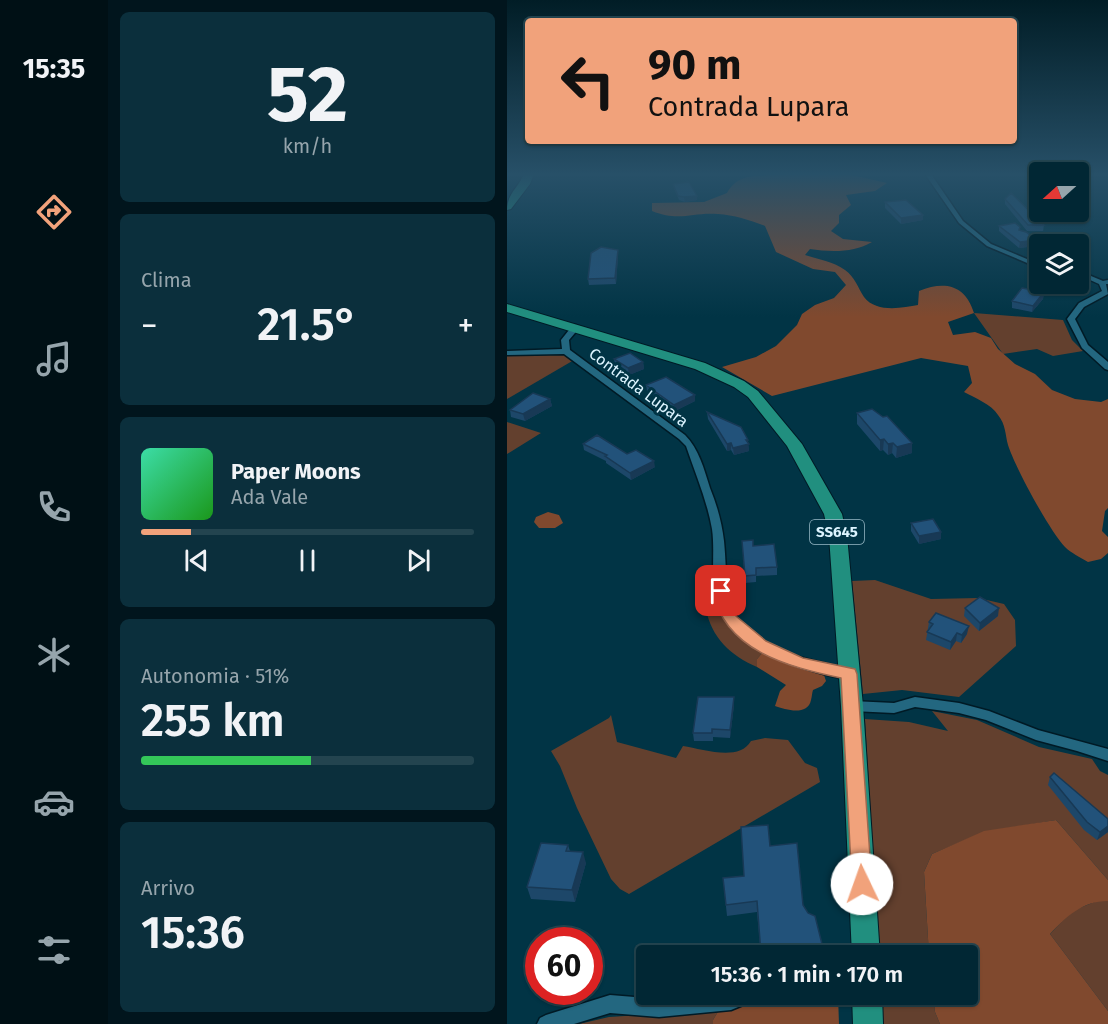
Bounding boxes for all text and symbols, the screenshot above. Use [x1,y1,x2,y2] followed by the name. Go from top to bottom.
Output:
[648,40,742,90] text: 90 m
[549,42,627,120] icon: left
[267,48,348,142] text: 52
[23,53,85,85] text: 15:35
[648,91,849,123] text: Contrada Lupara
[283,134,332,158] text: km/h
[1029,162,1089,222] north arrow
[1029,162,1089,294] map controls
[33,191,75,233] icon: directions
[1029,234,1089,294] button: layers
[141,268,192,292] text: Clima
[257,298,358,352] text: 21.5°
[141,306,158,346] text: −
[458,306,474,346] text: +
[33,338,75,380] icon: music
[585,344,692,431] street label: Contrada Lupara
[231,458,361,485] text: Paper Moons
[231,485,308,509] text: Ada Vale
[33,486,75,528] icon: phone
[810,520,864,544] road number: SS645
[180,544,213,577] icon: previous
[291,544,324,577] icon: pause
[402,544,435,577] icon: next
[695,565,746,616] pin
[704,574,737,607] icon: arrive
[33,634,75,676] icon: climate
[141,664,289,688] text: Autonomia · 51%
[141,694,285,748] text: 255 km
[33,781,75,823] icon: car
[830,852,894,916] position arrow
[141,876,195,900] text: Arrivo
[141,906,245,960] text: 15:36
[525,927,603,1005] speed limit sign: 60
[33,929,75,971] icon: filters
[711,961,903,988] text: 15:36 · 1 min · 170 m

